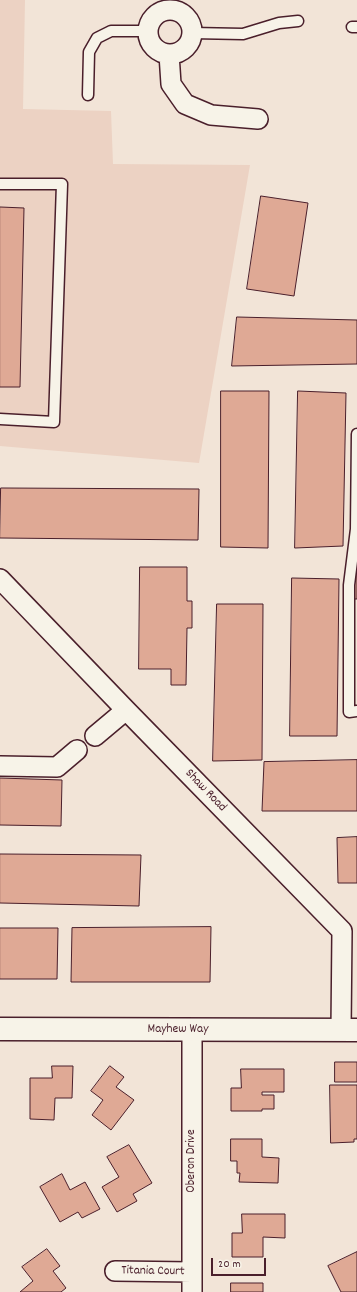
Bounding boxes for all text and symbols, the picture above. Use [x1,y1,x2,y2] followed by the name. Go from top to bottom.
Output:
[181,766,229,816] street label: Shaw Road
[148,1022,208,1038] street label: Mayhew Way
[184,1129,200,1193] street label: Oberon Drive
[213,1250,268,1276] scale bar
[218,1256,241,1273] text: 20 m
[121,1264,185,1280] street label: Titania Court

